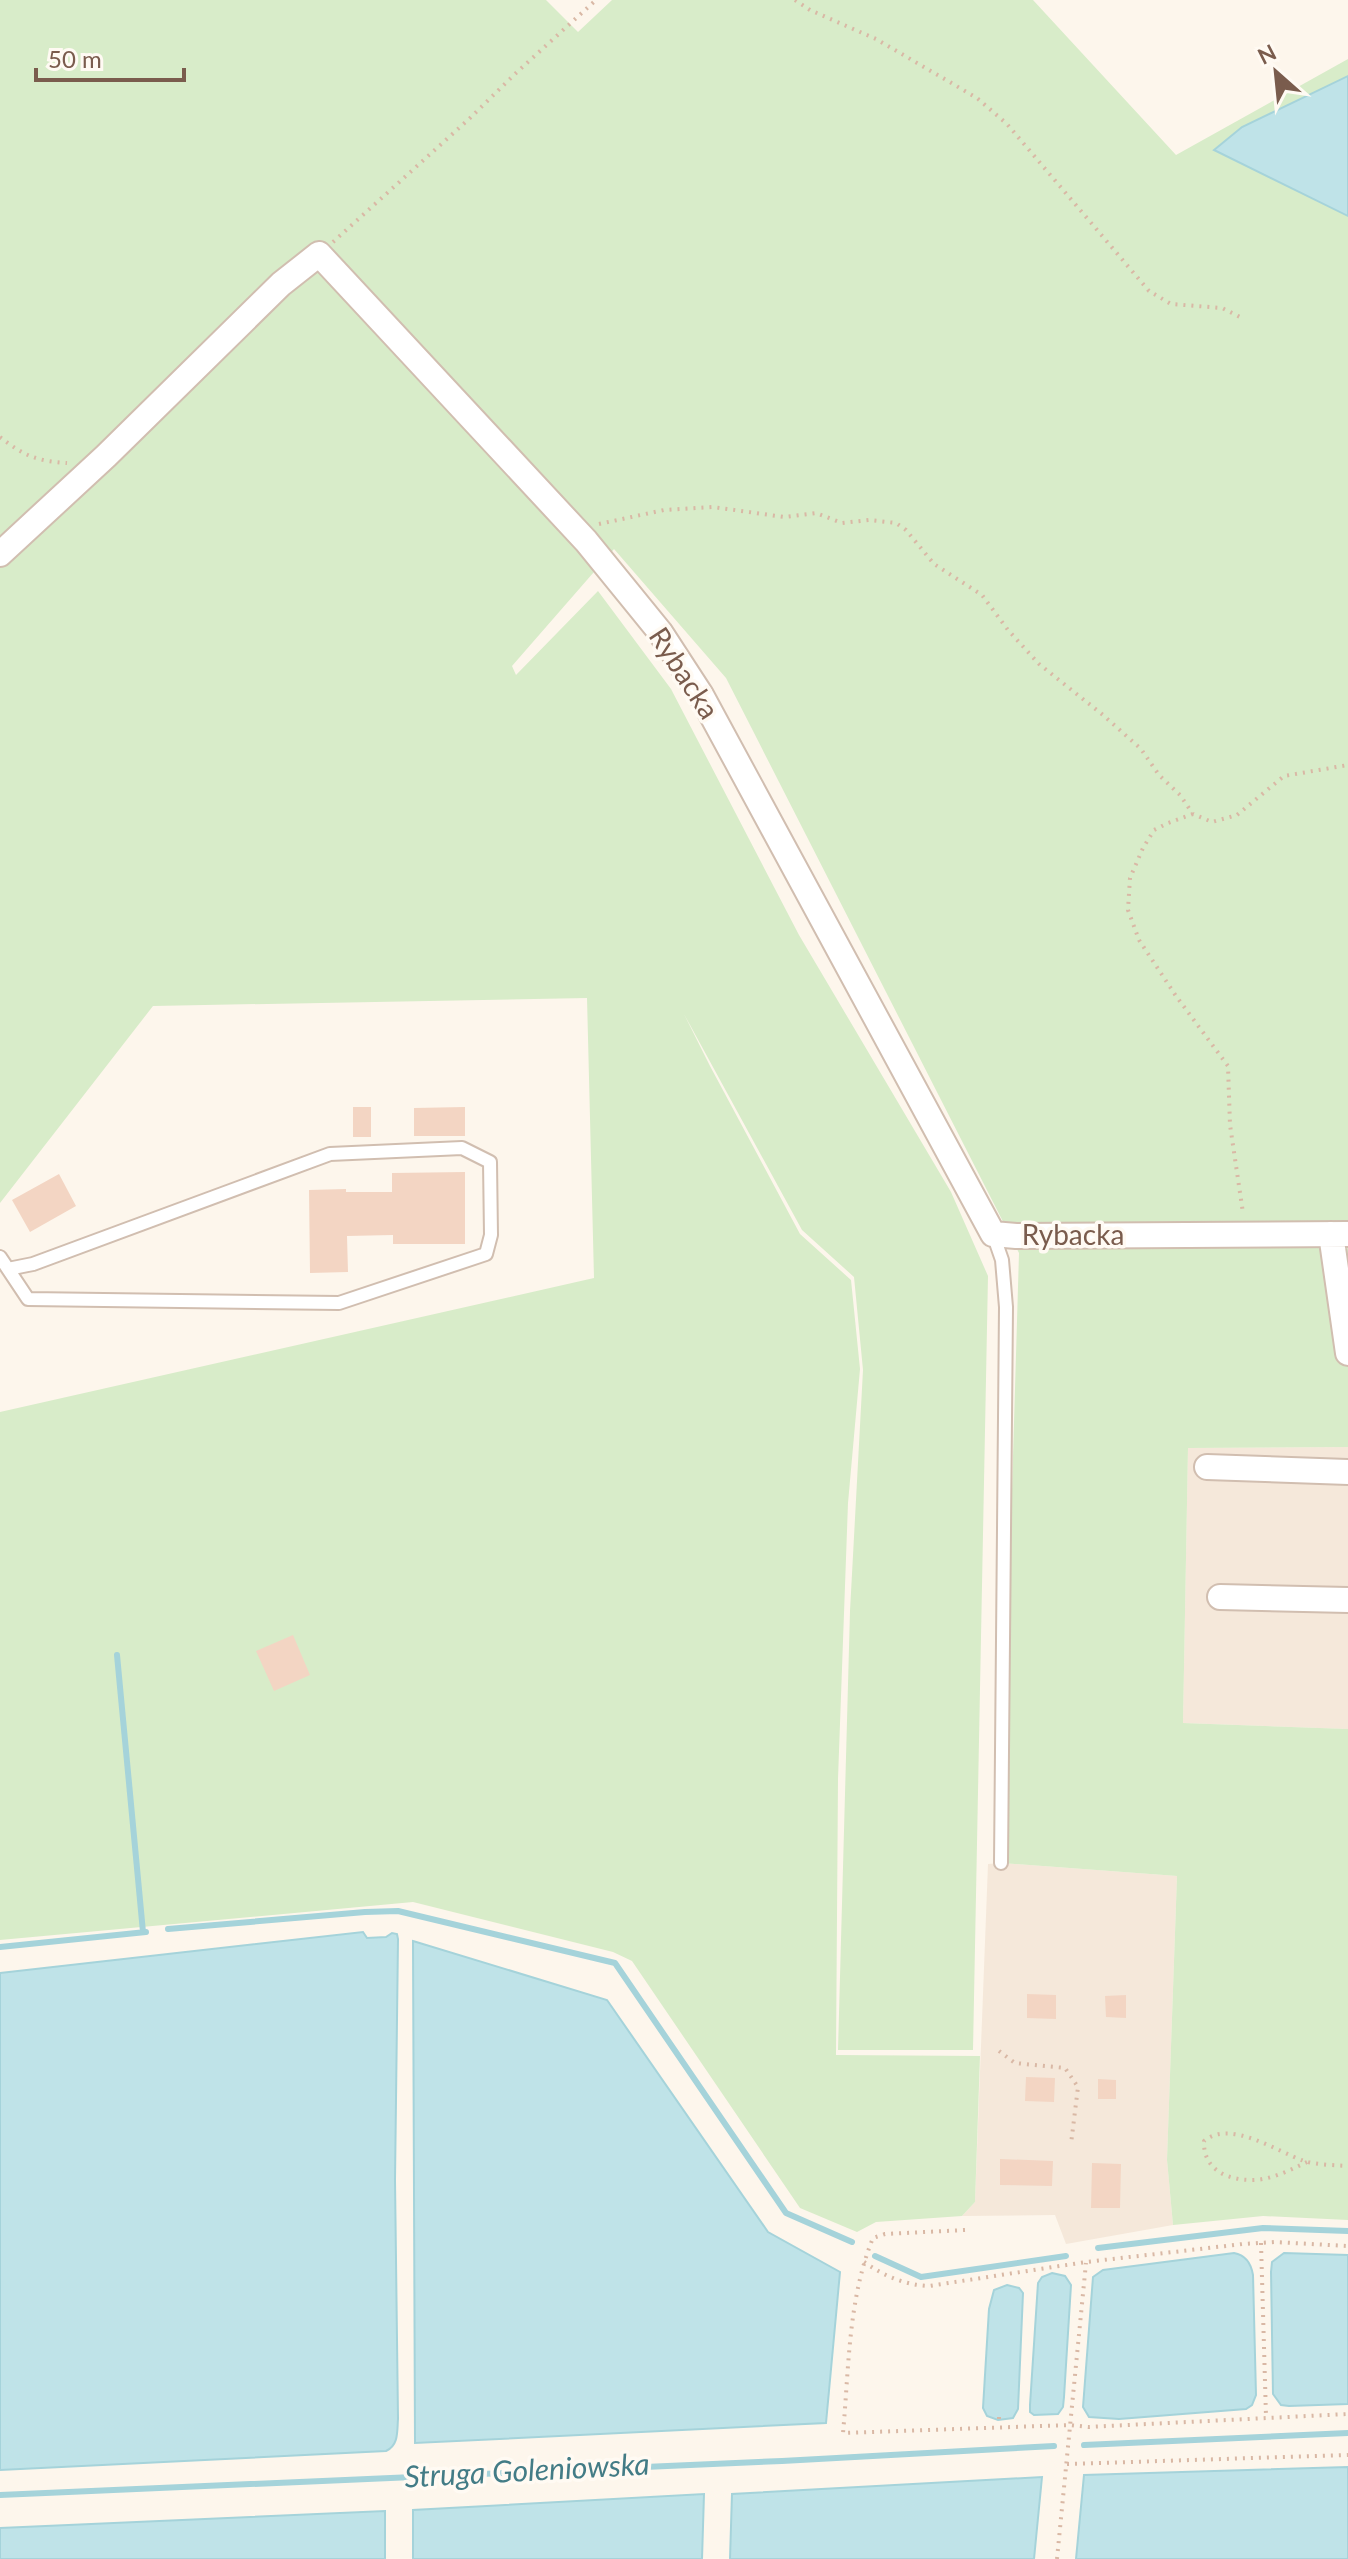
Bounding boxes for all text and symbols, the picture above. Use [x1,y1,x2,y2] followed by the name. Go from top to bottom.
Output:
[36,32,184,82] scale bar
[1236,32,1316,112] north arrow
[1253,38,1280,70] text: N
[48,44,102,73] text: 50 m
[643,620,727,725] street label: Rybacka
[1022,1217,1124,1251] street label: Rybacka
[403,2445,650,2493] water label: Struga Goleniowska

